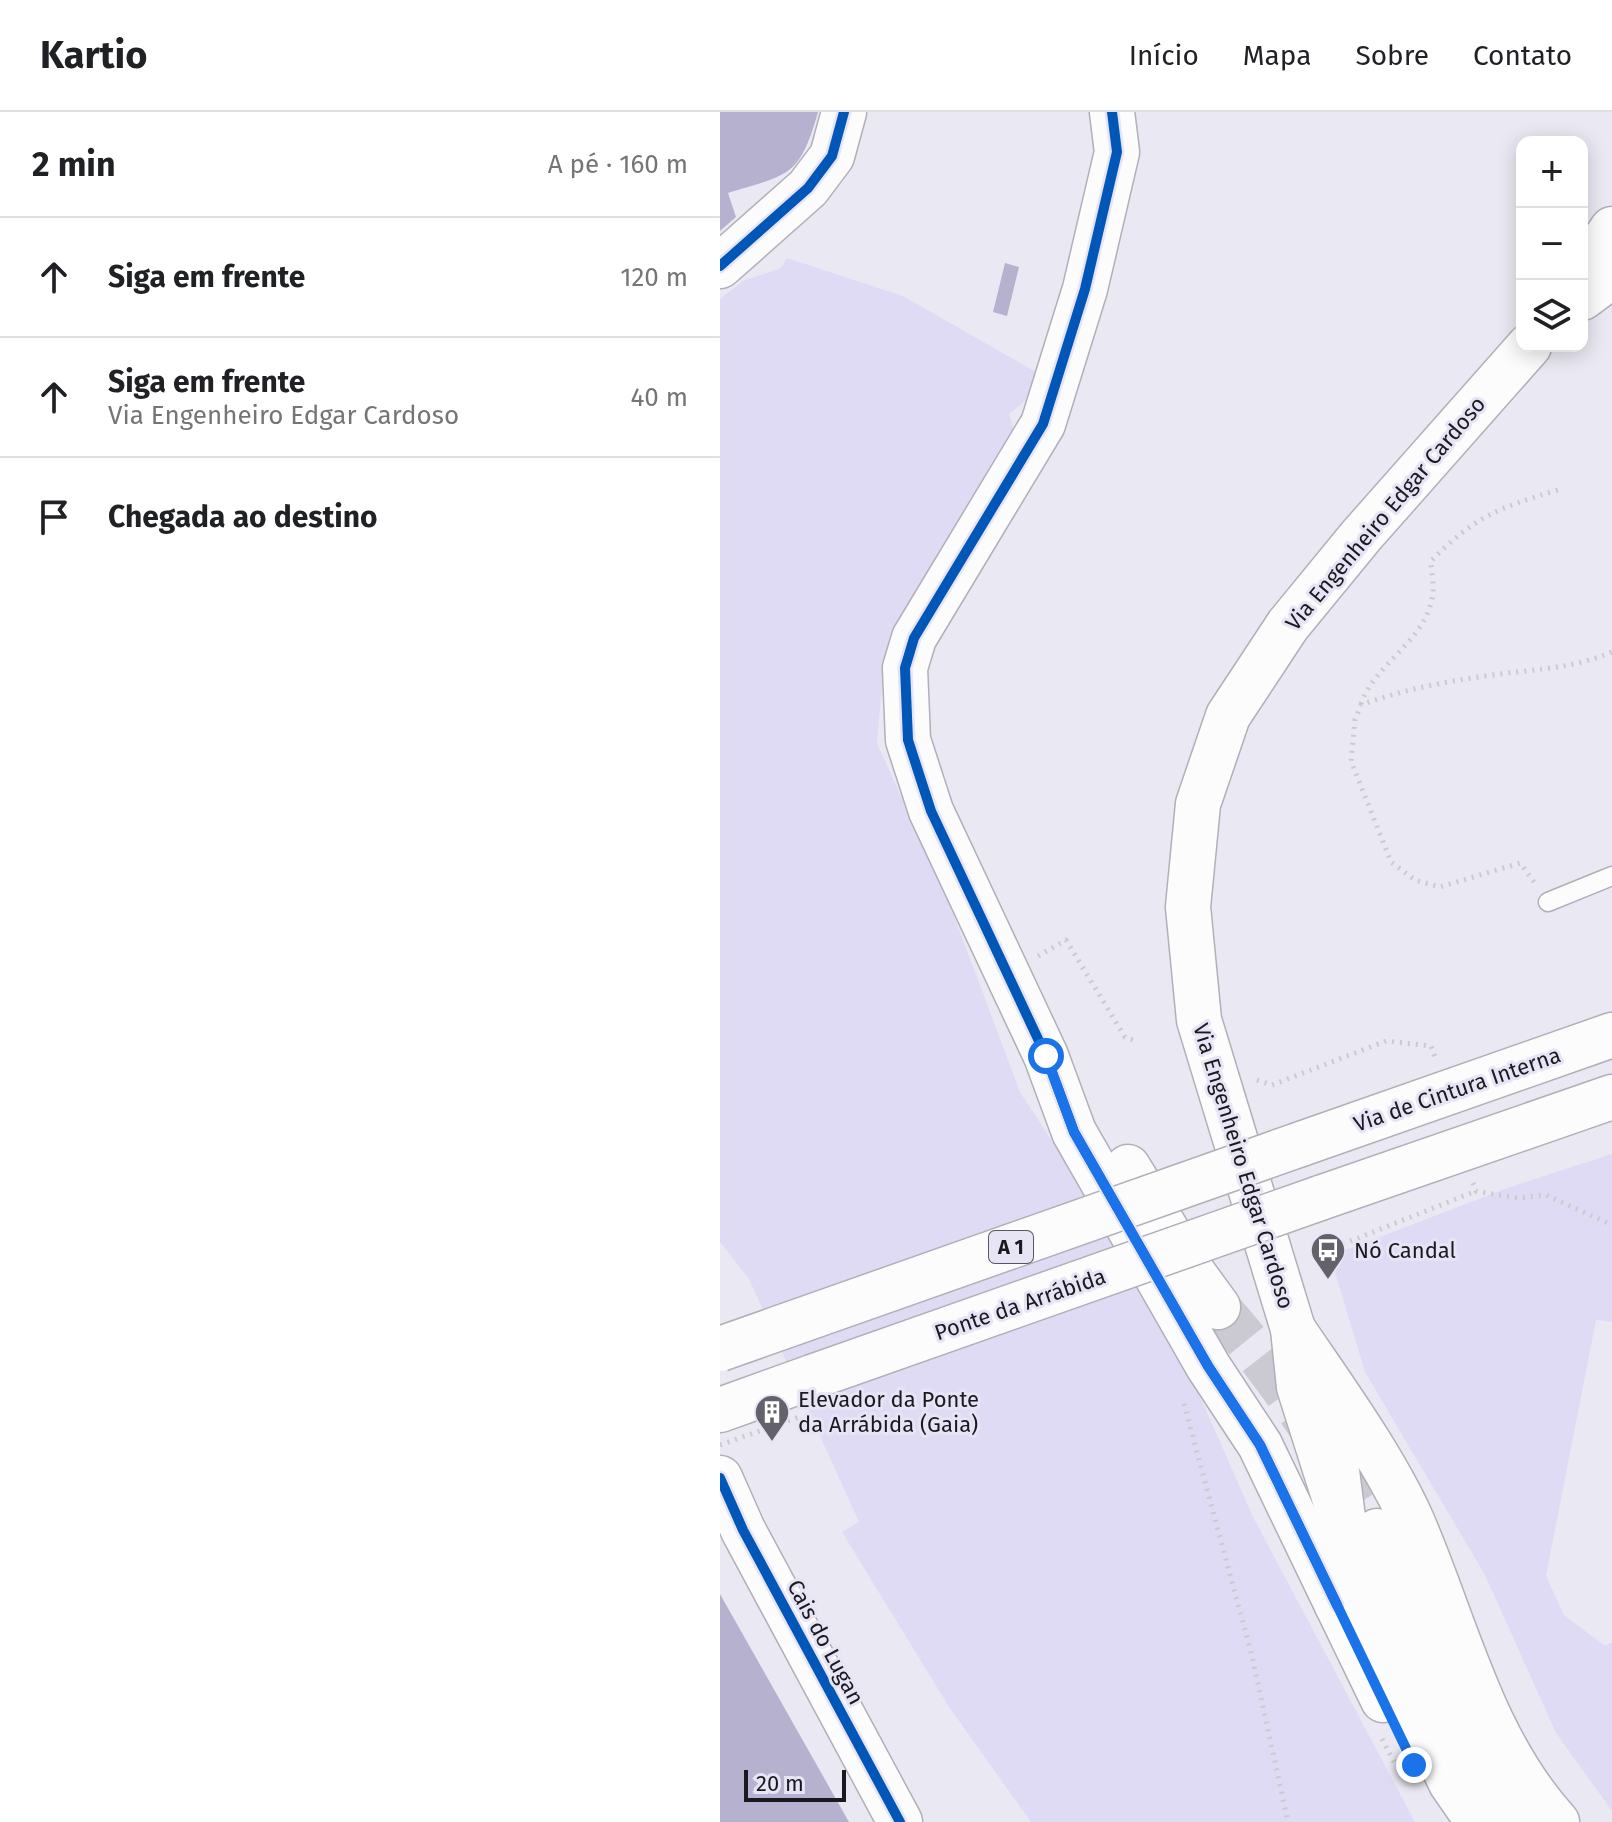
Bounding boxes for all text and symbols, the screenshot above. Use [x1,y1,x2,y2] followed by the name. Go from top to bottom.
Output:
[40,32,147,78] text: Kartio
[1129,39,1199,72] text: Início
[1243,39,1311,72] text: Mapa
[1355,39,1429,72] text: Sobre
[1473,39,1572,72] text: Contato
[1516,136,1588,352] map controls
[1516,136,1588,208] button: +
[32,144,116,185] text: 2 min
[548,149,688,180] text: A pé · 160 m
[1516,208,1588,280] button: −
[32,255,76,299] icon: ahead
[108,259,305,295] text: Siga em frente
[620,262,688,293] text: 120 m
[1516,280,1588,352] button: layers
[108,364,305,400] text: Siga em frente
[32,375,76,419] icon: ahead
[630,382,688,413] text: 40 m
[1280,391,1491,636] street label: Via Engenheiro Edgar Cardoso
[108,400,459,431] text: Via Engenheiro Edgar Cardoso
[32,495,76,539] icon: arrive
[108,499,378,535] text: Chegada ao destino
[1187,1020,1300,1312] street label: Via Engenheiro Edgar Cardoso
[1028,1038,1064,1074] route start
[1350,1041,1564,1138] street label: Via de Cintura Interna
[989,1231,1033,1263] road number: A 1
[1309,1231,1347,1281] bus stop icon: Nó Candal
[1354,1237,1456,1264] place label: Nó Candal
[931,1262,1109,1346] street label: Ponte da Arrábida
[798,1386,979,1438] place label: Elevador da Ponte da Arrábida (Gaia)
[753,1393,791,1443] building icon: Elevador da Ponte da Arrábida (Gaia)
[781,1575,870,1709] street label: Cais do Lugan
[1396,1747,1432,1783] route end
[744,1766,846,1802] scale bar
[756,1770,804,1797] text: 20 m

